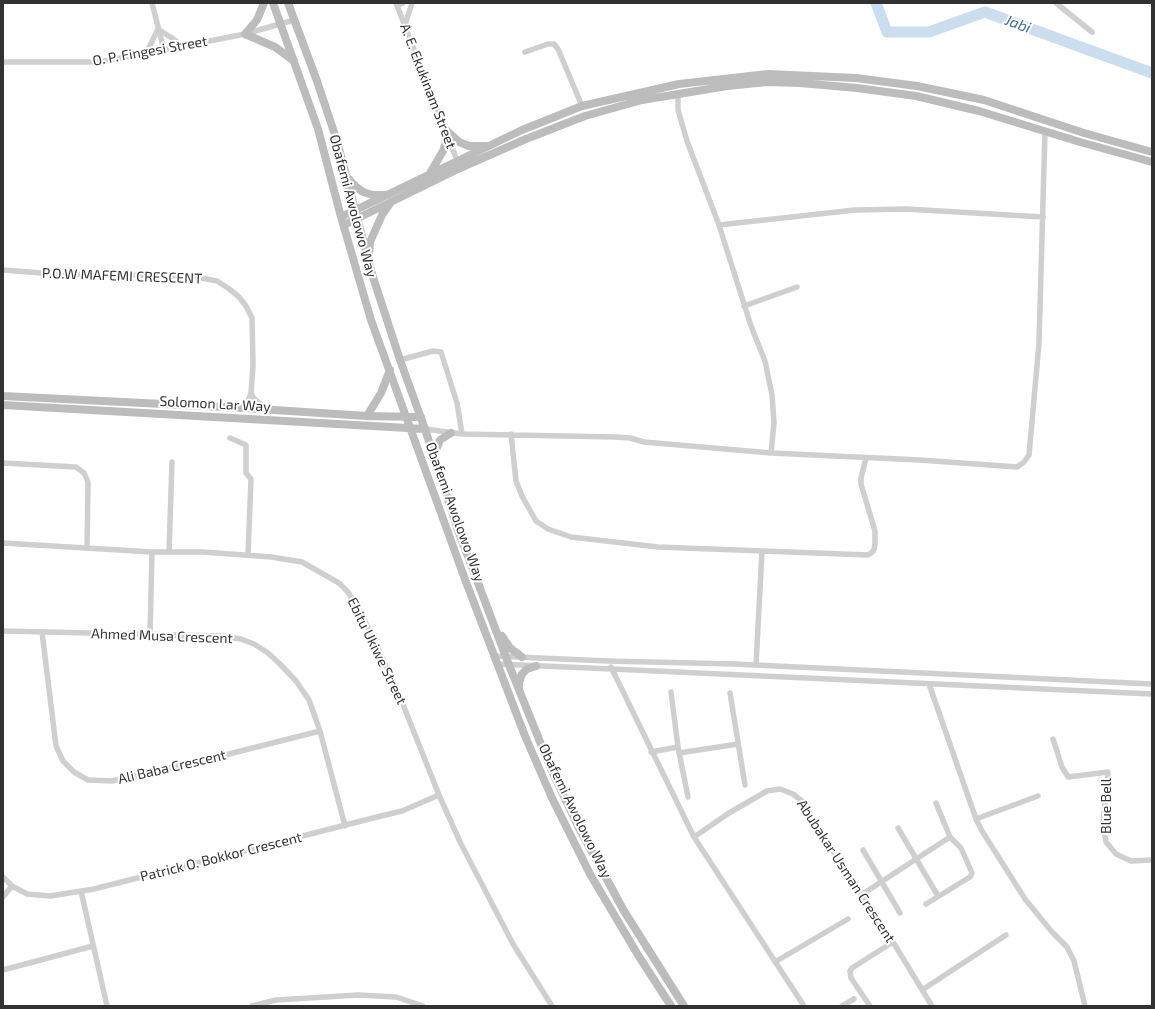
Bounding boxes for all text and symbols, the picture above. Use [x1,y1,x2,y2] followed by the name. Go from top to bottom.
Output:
[1003,11,1033,37] water label: Jabi
[396,21,460,151] street label: A. E. Ekukinam Street
[91,33,209,69] street label: O. P. Fingesi Street
[326,133,380,279] street label: Obafemi Awolowo Way
[42,265,202,287] street label: P.O.W MAFEMI CRESCENT
[159,393,271,415] street label: Solomon Lar Way
[422,440,488,584] street label: Obafemi Awolowo Way
[344,595,410,707] street label: Ebitu Ukiwe Street
[91,625,233,647] street label: Ahmed Musa Crescent
[535,741,615,881] street label: Obafemi Awolowo Way
[116,746,228,788] street label: Ali Baba Crescent
[1098,778,1114,834] street label: Blue Bell
[793,796,899,946] street label: Abubakar Usman Crescent
[138,829,304,885] street label: Patrick O. Bokkor Crescent

